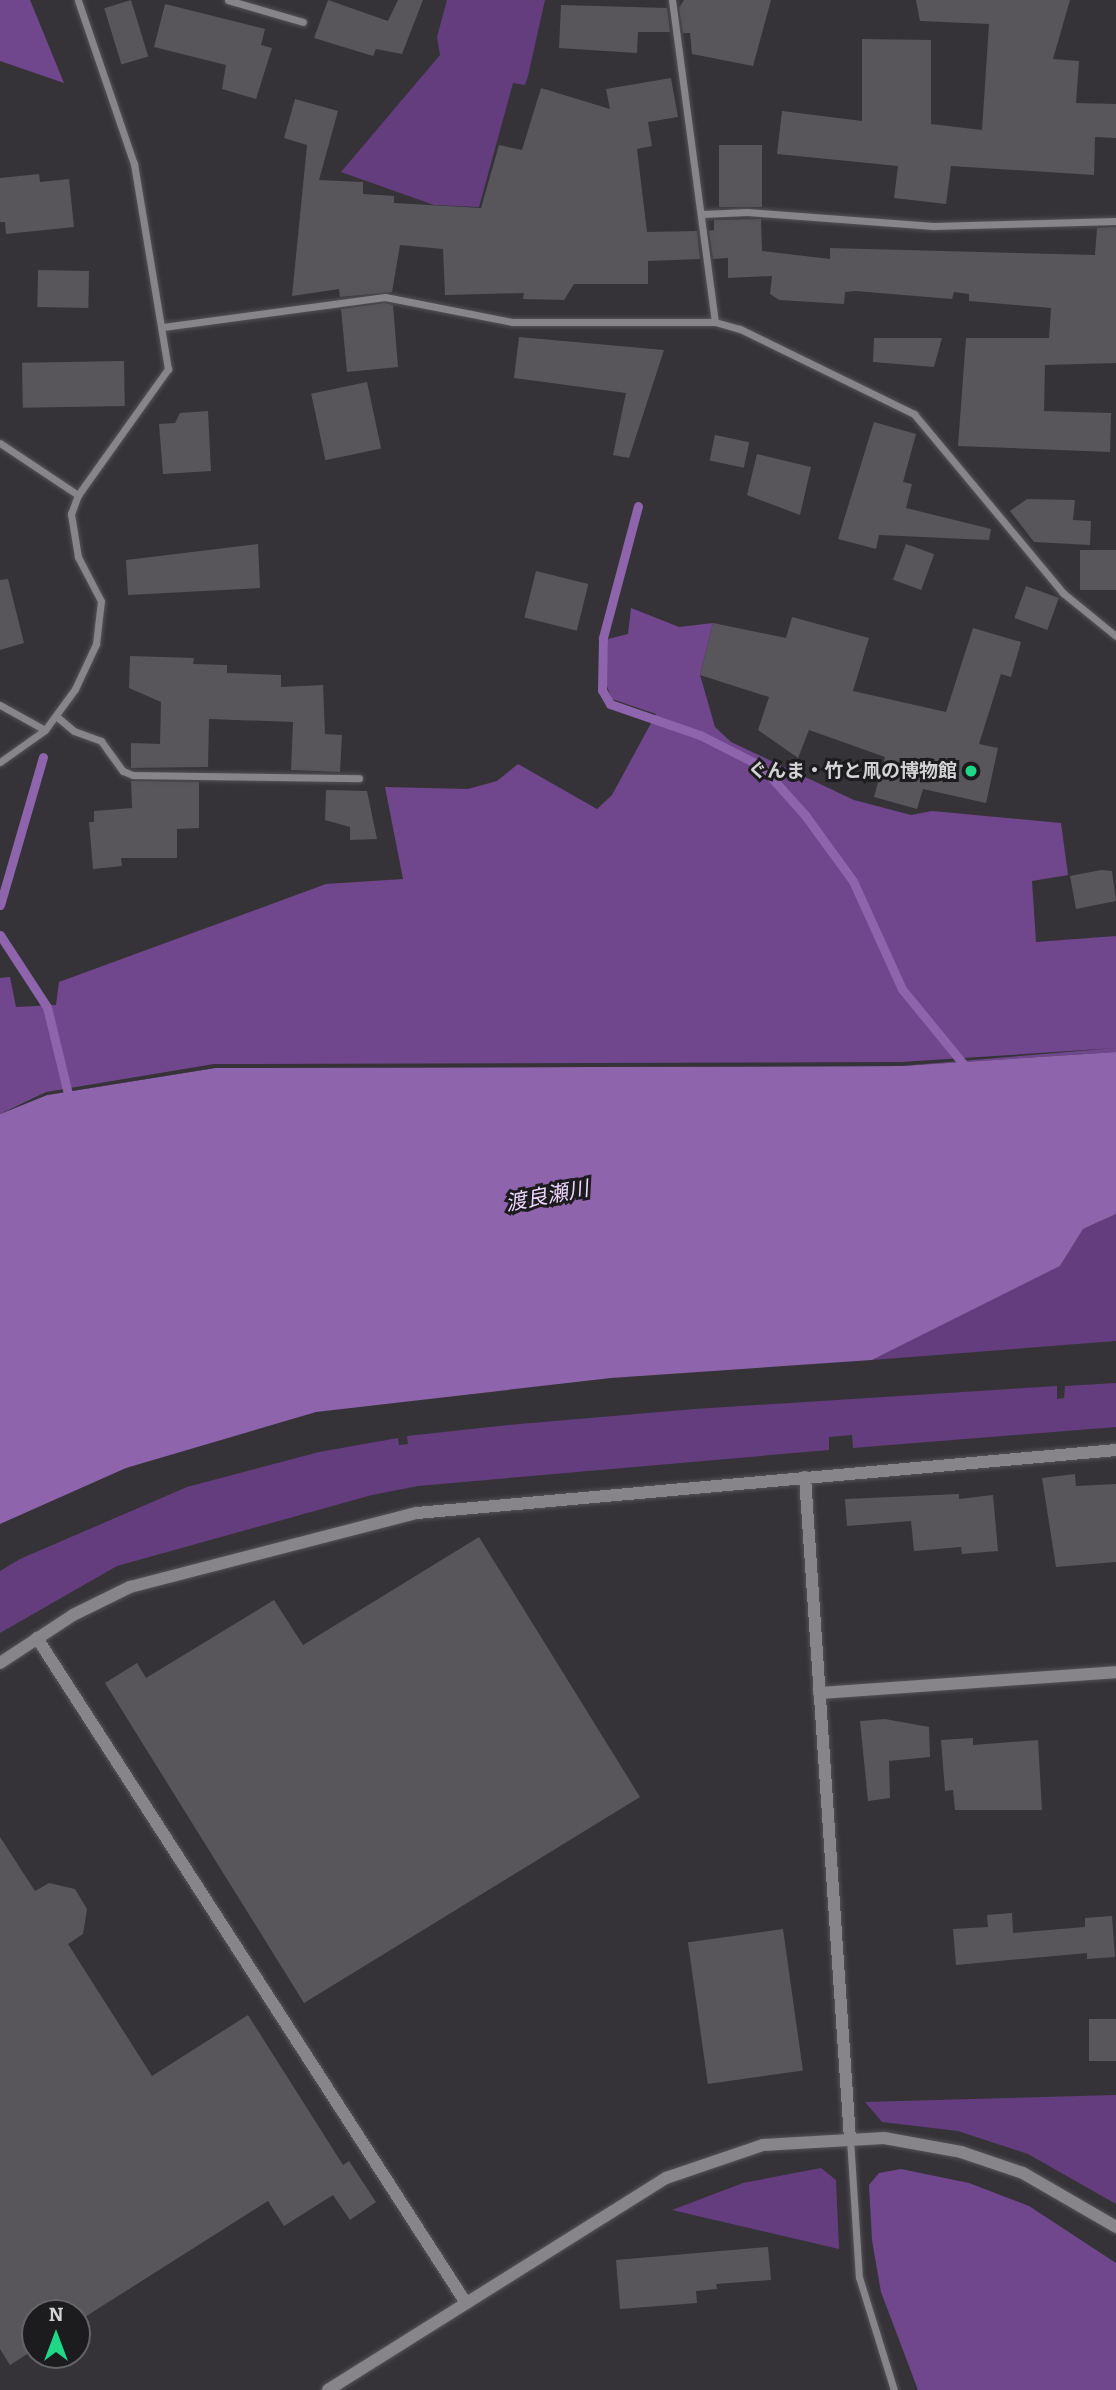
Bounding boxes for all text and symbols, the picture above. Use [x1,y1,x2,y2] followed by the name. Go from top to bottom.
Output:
[748,760,957,782] place label: ぐんま・竹と凧の博物館
[963,763,979,779] marker: ぐんま・竹と凧の博物館
[503,1176,591,1216] water label: 渡良瀬川
[21,2299,91,2369] north arrow
[49,2303,63,2326] text: N

